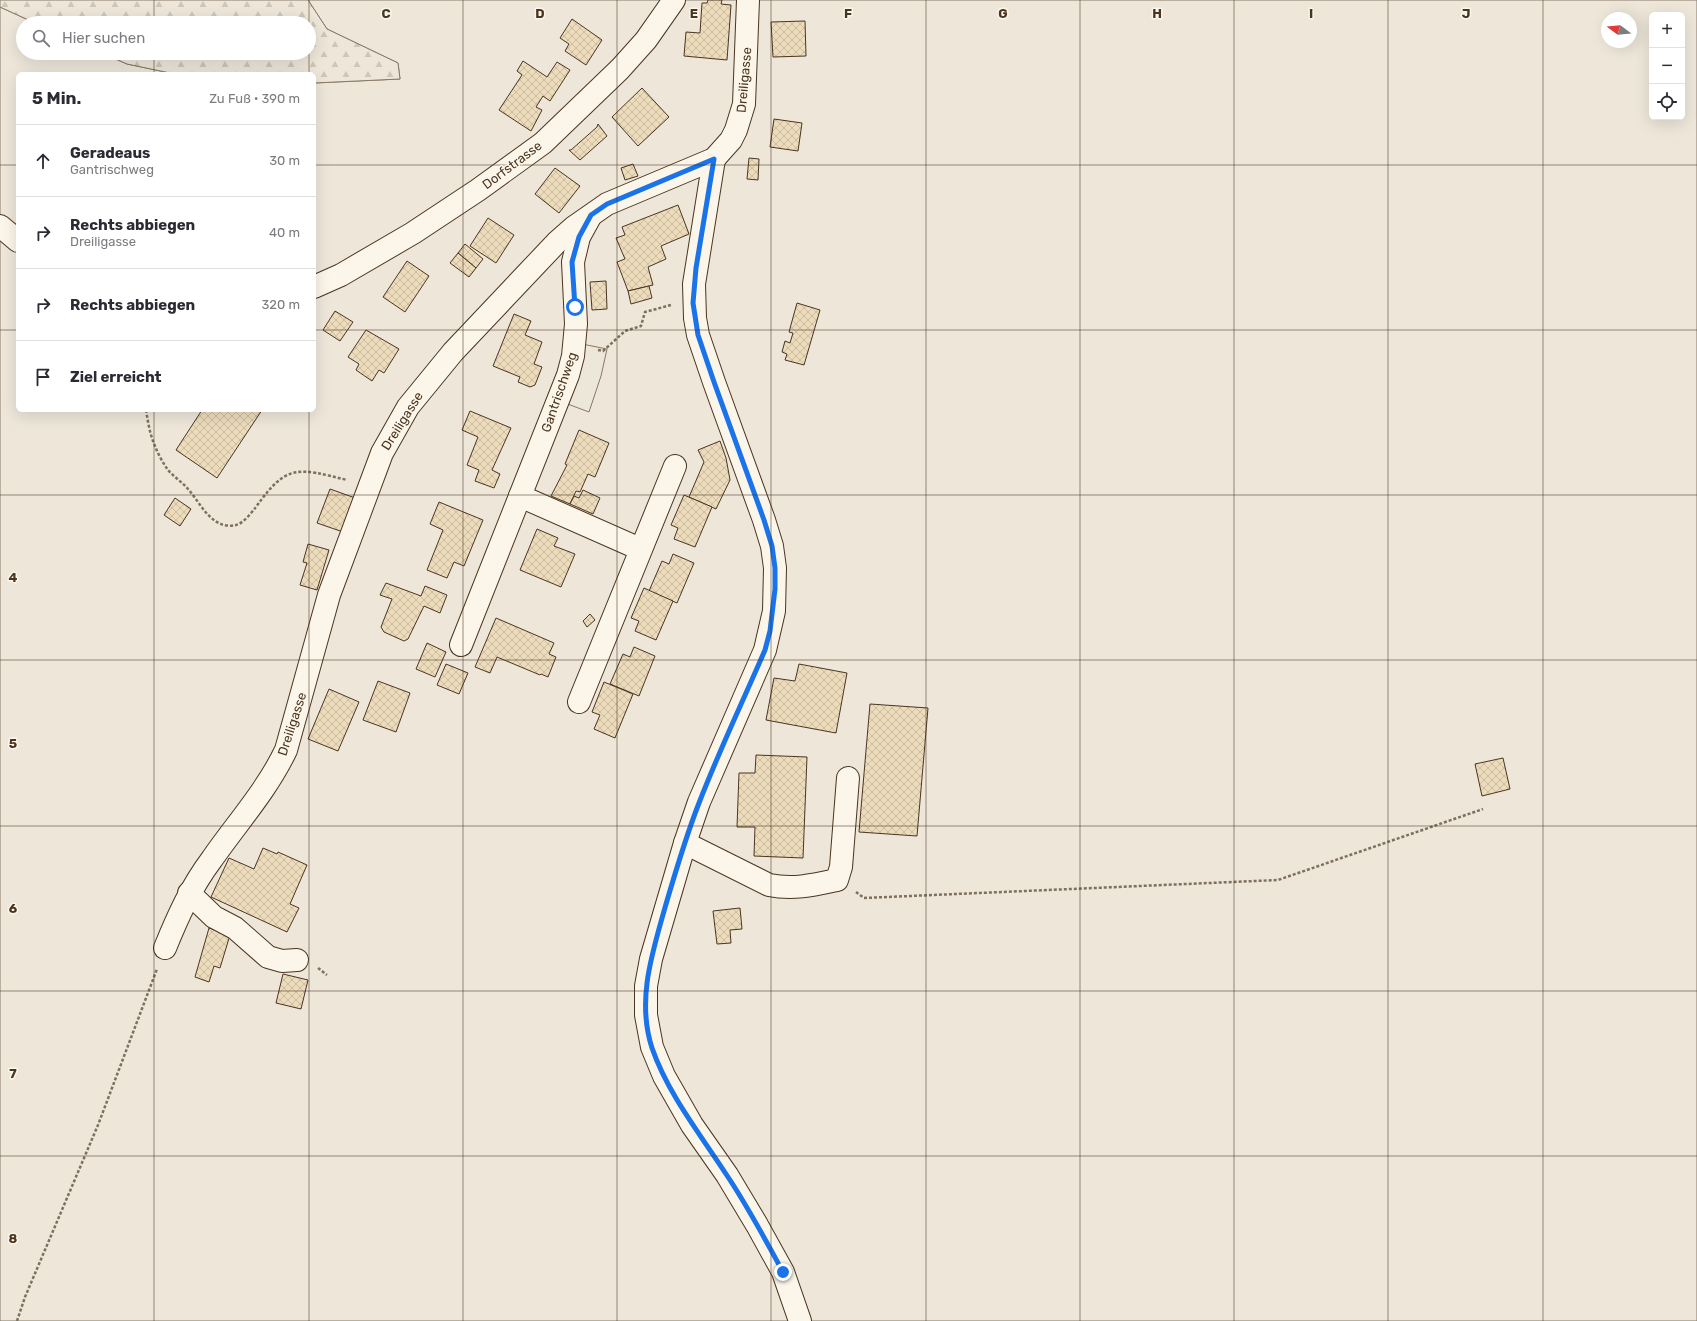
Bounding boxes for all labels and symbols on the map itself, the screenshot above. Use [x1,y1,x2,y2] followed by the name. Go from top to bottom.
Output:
[381,6,391,21] text: C
[535,6,545,21] text: D
[690,6,698,21] text: E
[844,6,852,21] text: F
[998,6,1008,21] text: G
[1152,6,1162,21] text: H
[1309,6,1313,21] text: I
[1462,6,1470,21] text: J
[1601,12,1637,48] north arrow
[734,46,755,114] street label: Dreiligasse
[479,138,545,192] street label: Dorfstrasse
[566,298,584,316] route start
[538,350,581,434] street label: Gantrischweg
[378,389,427,453] street label: Dreiligasse
[9,570,18,585] text: 4
[275,690,310,758] street label: Dreiligasse
[9,736,17,751] text: 5
[9,901,18,916] text: 6
[9,1066,17,1081] text: 7
[9,1231,18,1246] text: 8
[774,1263,792,1281] route end

